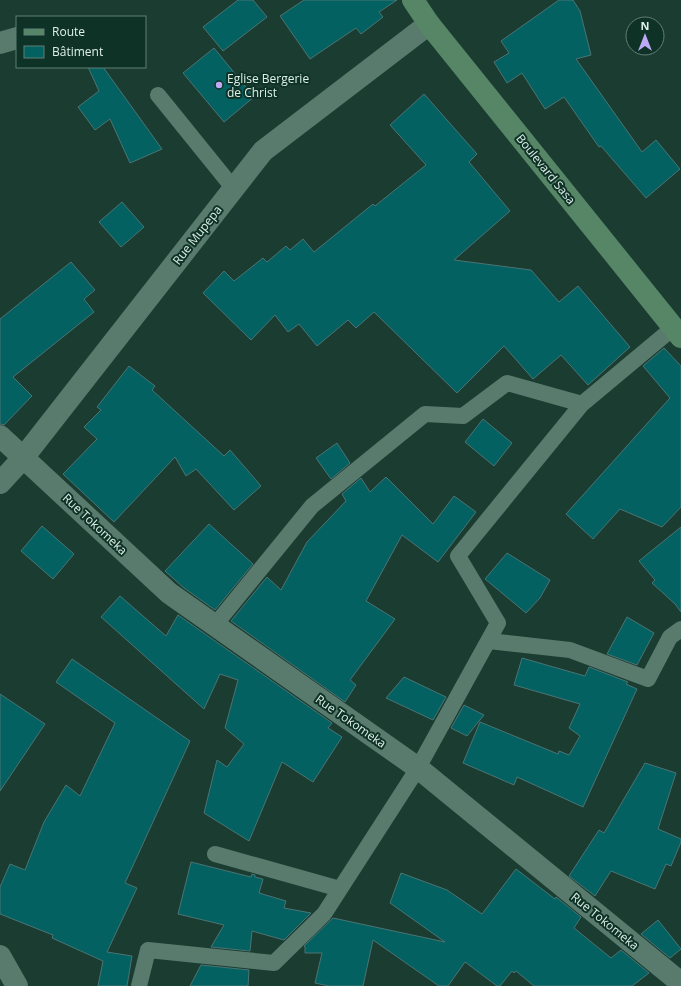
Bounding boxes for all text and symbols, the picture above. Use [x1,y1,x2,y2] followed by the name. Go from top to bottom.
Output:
[16,16,146,68] legend
[625,16,665,56] north arrow
[641,18,649,33] text: N
[52,23,85,40] text: Route
[52,43,103,60] text: Bâtiment
[227,70,309,101] place label: Eglise Bergerie de Christ
[214,80,224,90] marker: Eglise Bergerie de Christ
[512,130,580,208] street label: Boulevard Sasa
[168,202,226,268] street label: Rue Mupepa
[59,490,131,558] street label: Rue Tokomeka
[312,690,390,752] street label: Rue Tokomeka
[567,888,643,954] street label: Rue Tokomeka

